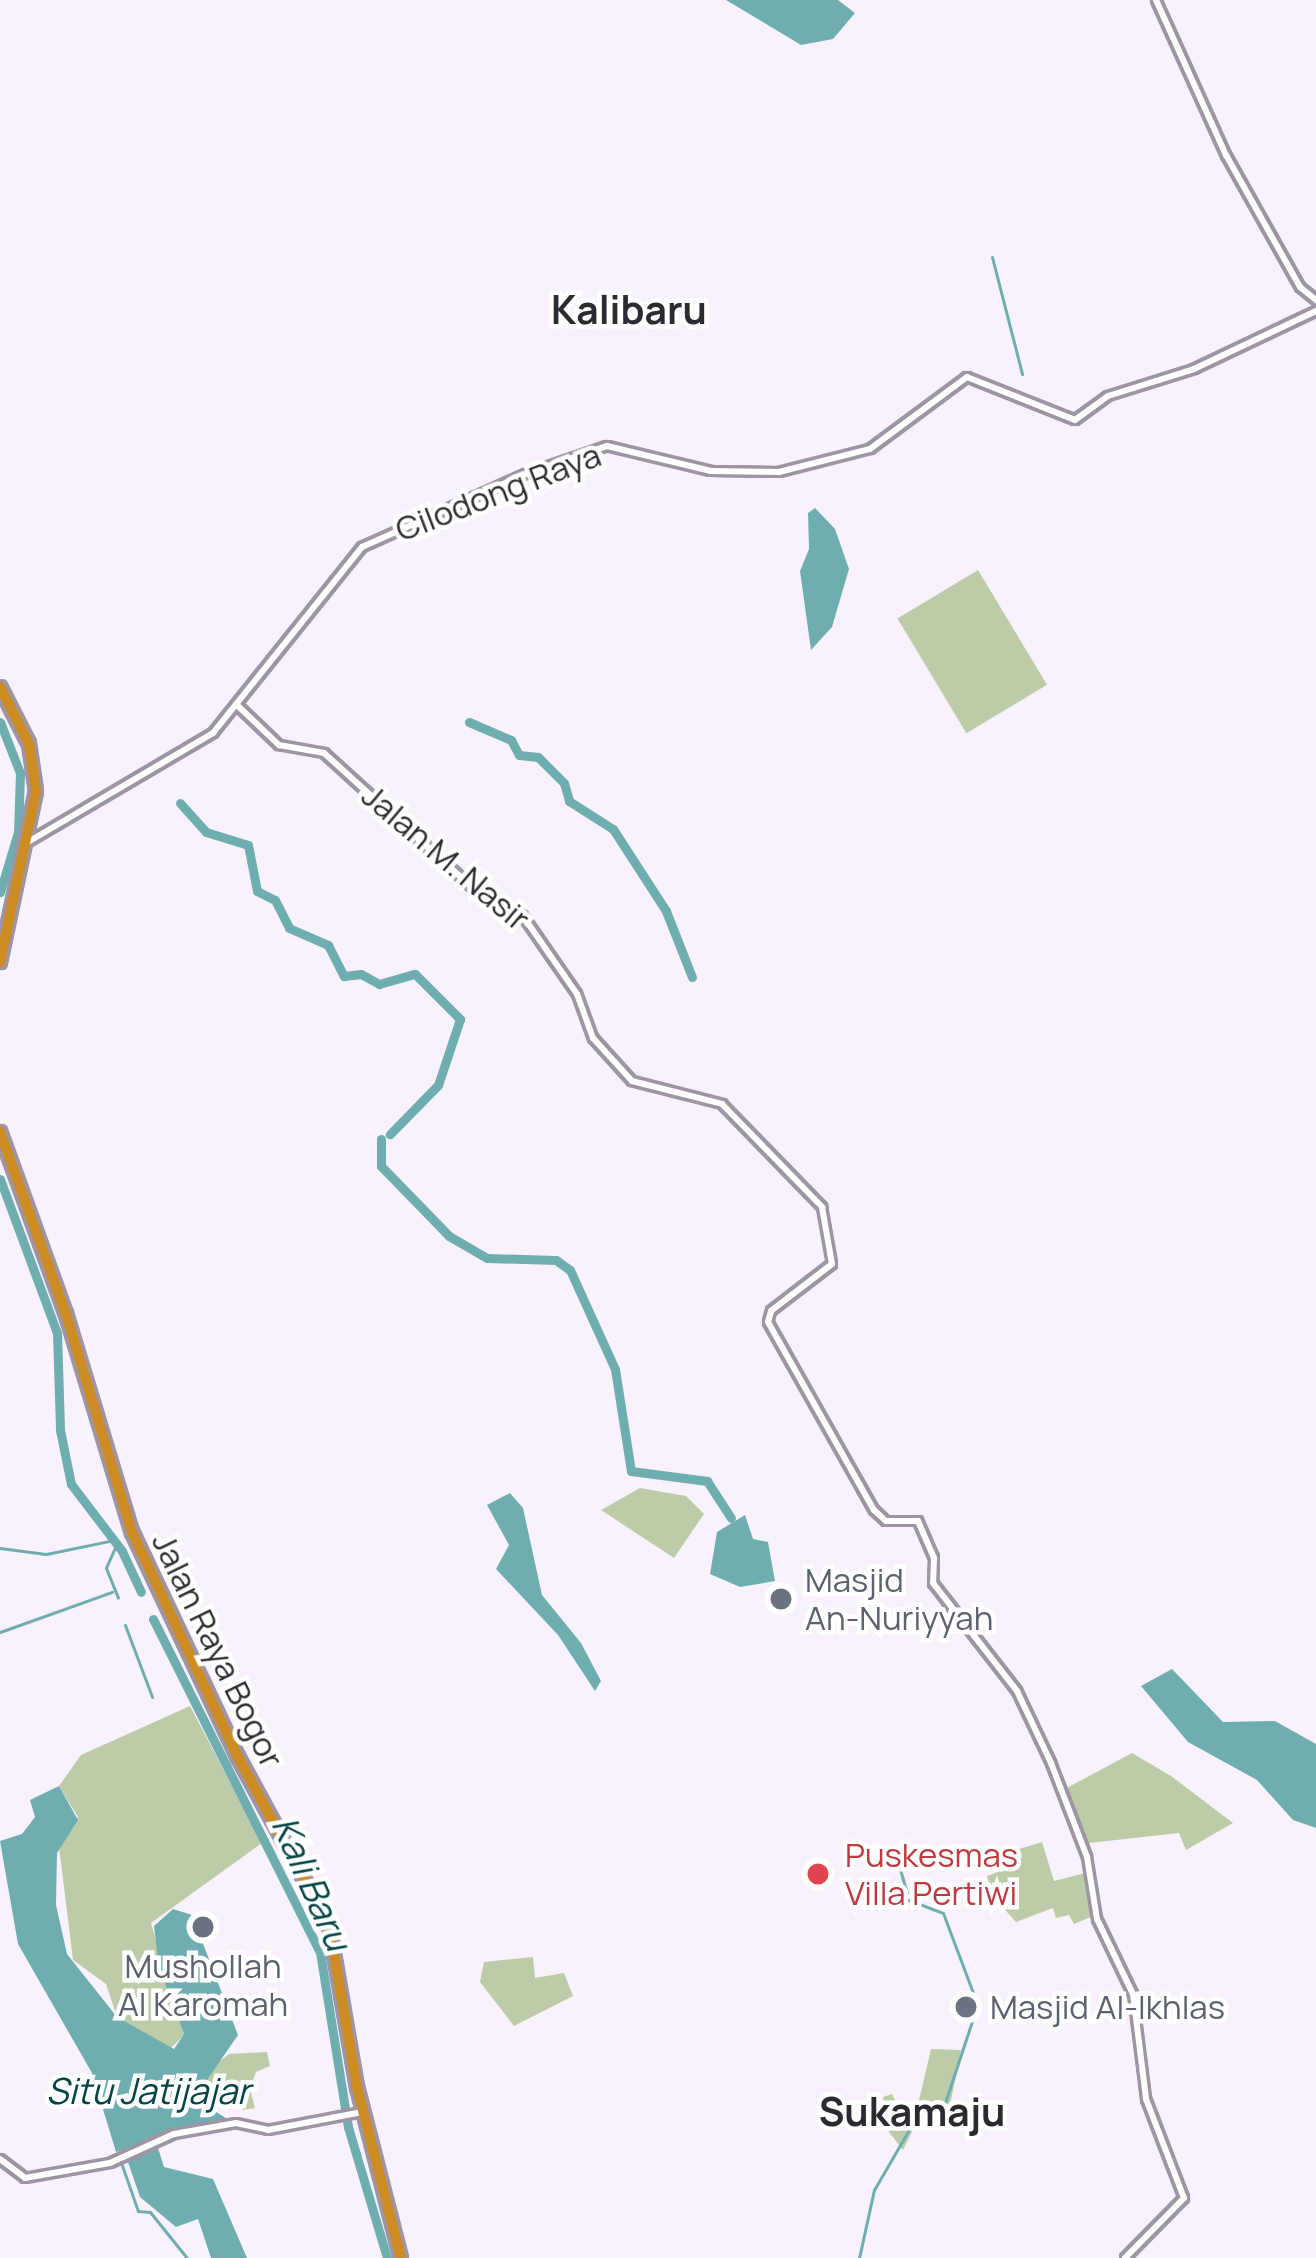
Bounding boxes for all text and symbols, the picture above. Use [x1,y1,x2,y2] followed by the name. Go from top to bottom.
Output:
[551,286,707,332] district label: Kalibaru
[390,435,606,549] street label: Cilodong Raya
[354,775,538,939] street label: Jalan M. Nasir
[144,1526,292,1774] street label: Jalan Raya Bogor
[805,1560,993,1638] place label: Masjid An-Nuriyyah
[768,1586,794,1612] marker: Masjid An-Nuriyyah
[263,1809,361,1957] water label: Kali Baru
[845,1835,1018,1913] place label: Puskesmas Villa Pertiwi
[802,1858,834,1890] marker: Puskesmas Villa Pertiwi
[190,1914,216,1940] marker: Mushollah Al Karomah
[118,1946,288,2024] place label: Mushollah Al Karomah
[990,1987,1225,2027] place label: Masjid Al-Ikhlas
[953,1994,979,2020] marker: Masjid Al-Ikhlas
[46,2069,250,2113] water label: Situ Jatijajar
[819,2088,1005,2134] district label: Sukamaju

